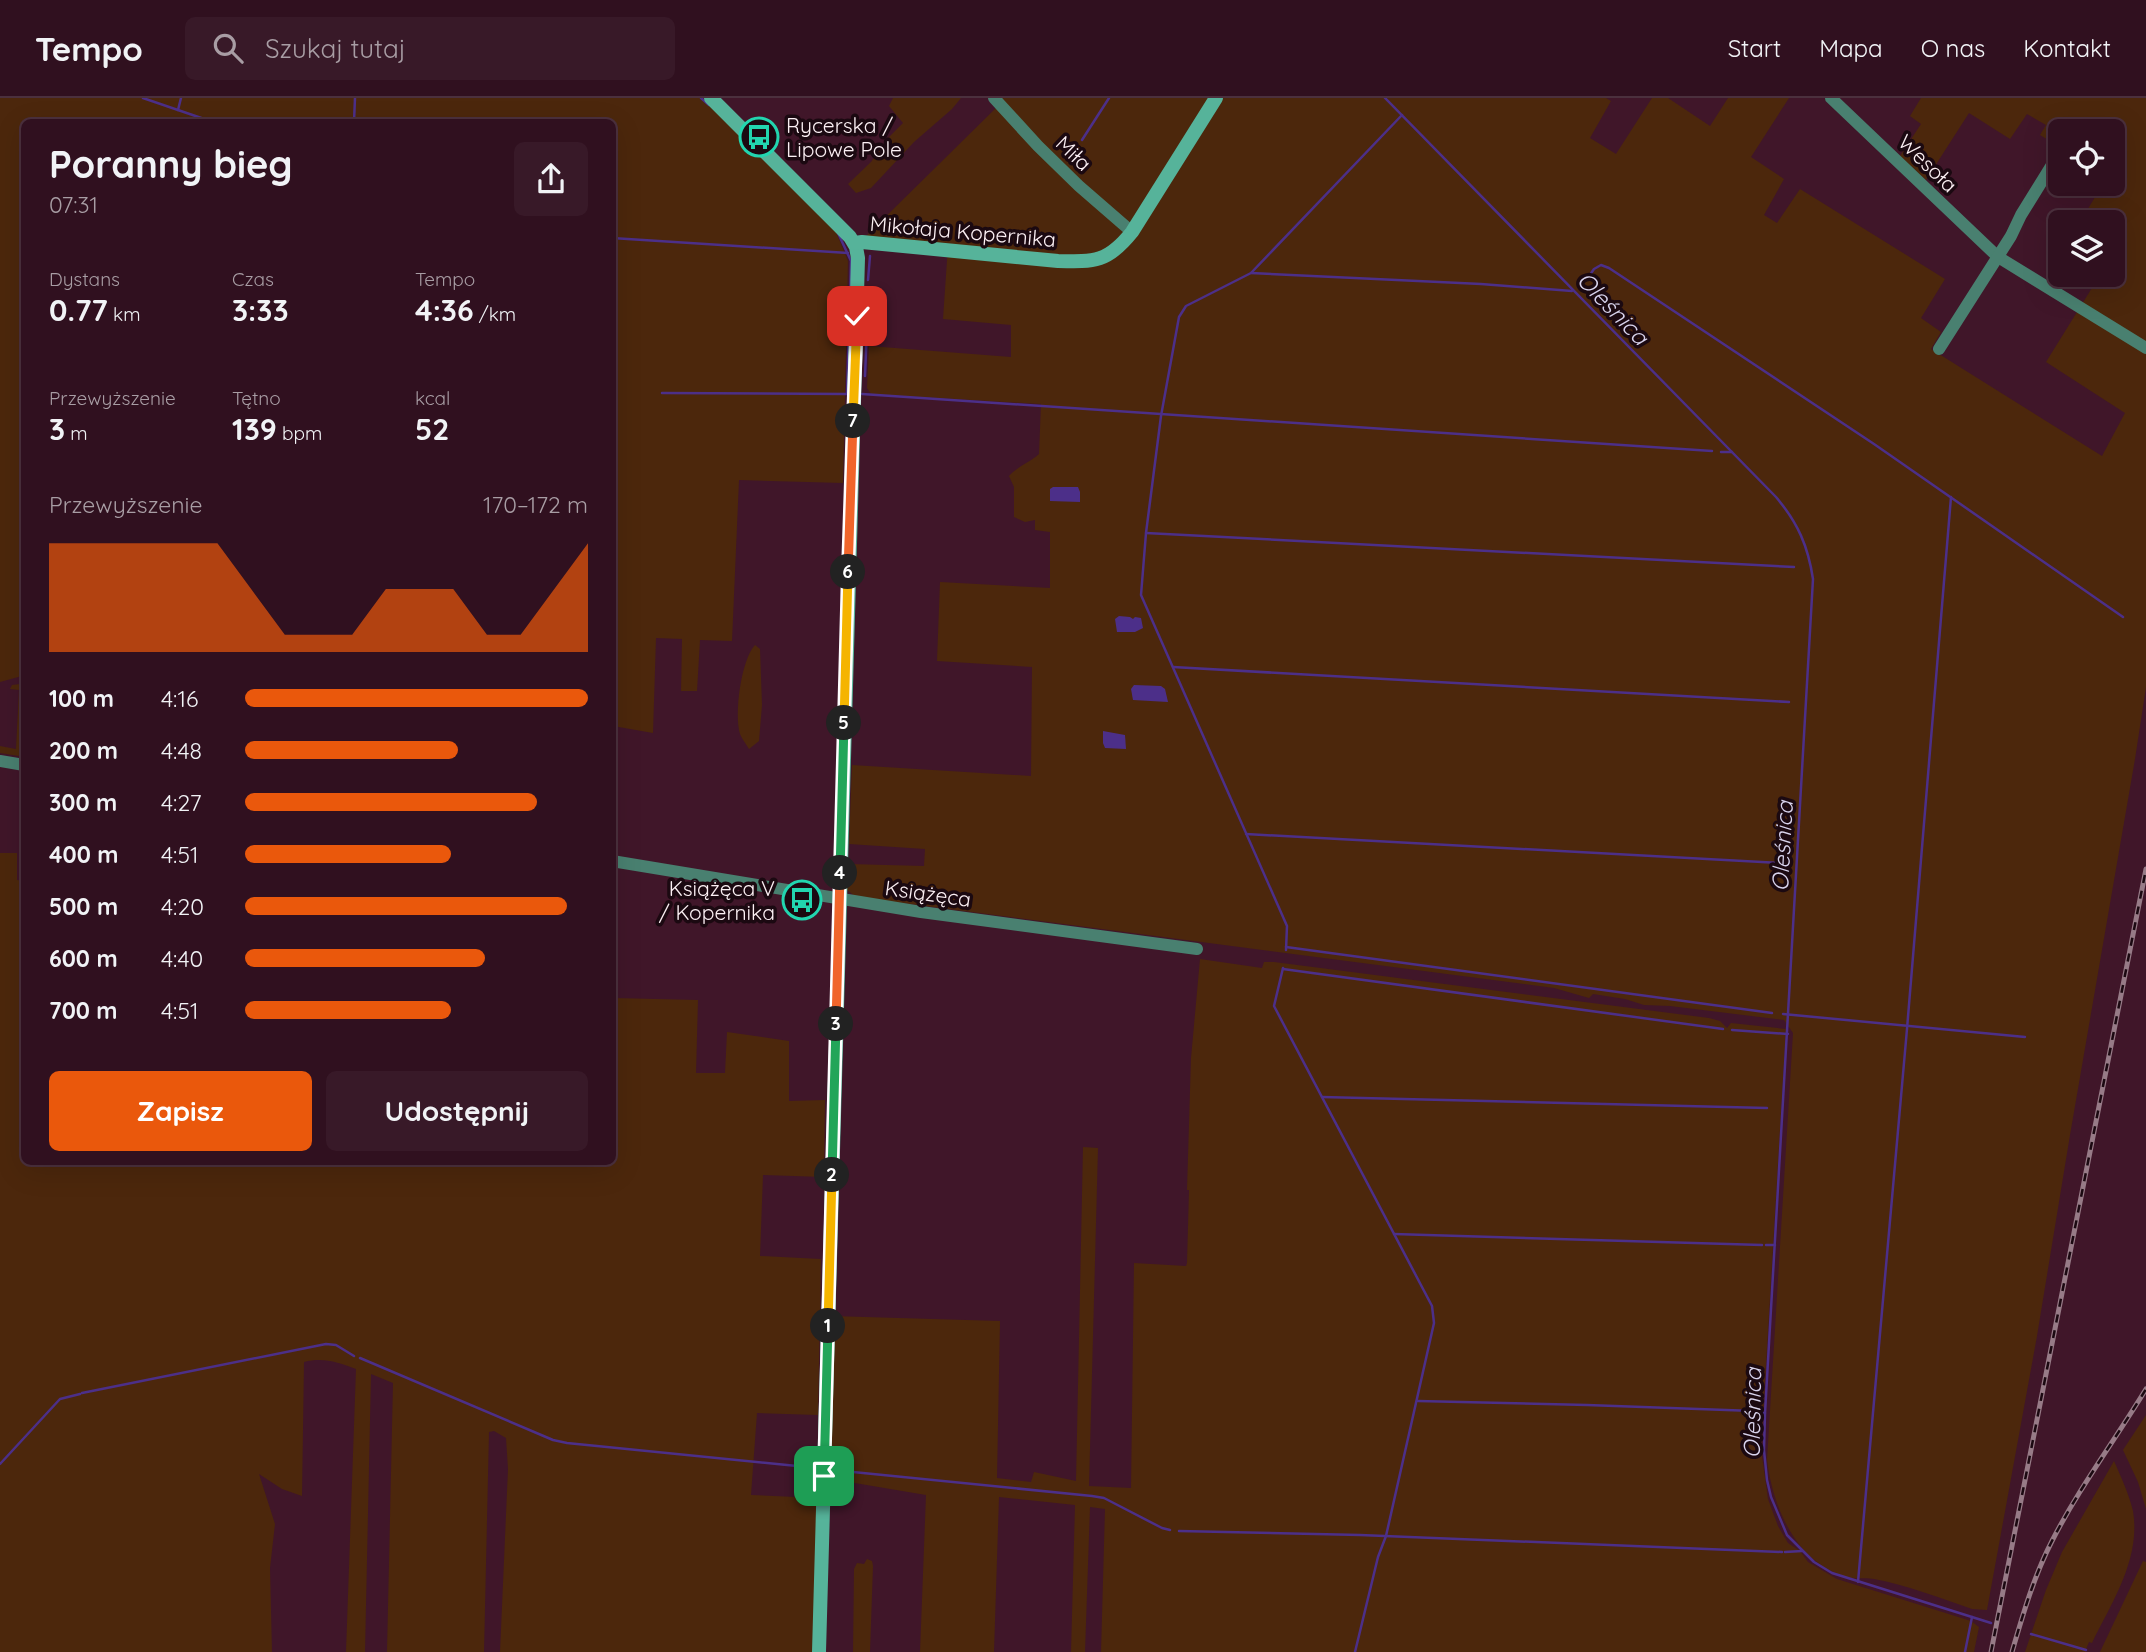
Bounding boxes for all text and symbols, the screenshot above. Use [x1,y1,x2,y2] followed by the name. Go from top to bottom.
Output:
[185,17,675,80] search box
[35,28,143,69] text: Tempo
[209,29,247,67] icon: search
[265,32,406,65] text: Szukaj tutaj
[1728,33,1781,63] text: Start
[1819,33,1883,63] text: Mapa
[1921,33,1985,63] text: O nas
[2023,33,2111,63] text: Kontakt
[786,112,902,162] place label: Rycerska / Lipowe Pole
[738,116,780,158] bus stop icon: Rycerska / Lipowe Pole
[2048,119,2125,287] map controls
[2048,119,2125,196] button: locate
[1893,129,1963,197] street label: Wesoła
[1051,130,1097,176] street label: Miła
[49,140,293,188] text: Poranny bieg
[514,142,588,216] button: share
[49,190,98,219] text: 07:31
[869,210,1057,252] street label: Mikołaja Kopernika
[2048,210,2125,287] button: layers
[1571,265,1656,351] water label: Oleśnica
[49,267,120,291] text: Dystans
[232,267,274,291] text: Czas
[415,267,475,291] text: Tempo
[827,286,887,346] pin
[49,291,108,329] text: 0.77
[232,291,289,329] text: 3:33
[415,291,474,329] text: 4:36
[838,297,876,335] icon: check
[108,302,141,326] text: km
[474,302,516,326] text: /km
[49,386,176,410] text: Przewyższenie
[232,386,281,410] text: Tętno
[415,386,450,410] text: kcal
[836,404,870,438] pin: 7
[847,408,858,432] text: 7
[49,410,65,448] text: 3
[232,410,277,448] text: 139
[415,410,449,448] text: 52
[65,421,88,445] text: m
[277,421,322,445] text: bpm
[49,490,203,519] text: Przewyższenie
[483,490,588,519] text: 170–172 m
[830,554,866,589] pin: 6
[842,559,853,583] text: 6
[49,684,114,713] text: 100 m
[161,684,198,713] text: 4:16
[826,706,862,740] pin: 5
[838,710,849,734] text: 5
[49,736,118,765] text: 200 m
[161,736,202,765] text: 4:48
[49,788,117,817] text: 300 m
[161,788,202,817] text: 4:27
[1765,799,1799,892] water label: Oleśnica
[49,840,118,869] text: 400 m
[161,840,198,869] text: 4:51
[822,856,858,890] pin: 4
[834,860,845,884] text: 4
[883,874,973,912] street label: Książęca
[659,875,775,925] place label: Książęca V / Kopernika
[781,879,823,921] bus stop icon: Książęca V / Kopernika
[49,892,118,921] text: 500 m
[161,892,204,921] text: 4:20
[49,944,118,973] text: 600 m
[161,944,203,973] text: 4:40
[49,996,118,1025] text: 700 m
[161,996,198,1025] text: 4:51
[818,1006,854,1042] pin: 3
[830,1011,841,1035] text: 3
[49,1071,312,1151] button: Zapisz
[326,1071,588,1151] button: Udostępnij
[814,1158,850,1192] pin: 2
[826,1162,837,1186] text: 2
[810,1308,846,1344] pin: 1
[824,1313,831,1337] text: 1
[1737,1366,1767,1459] water label: Oleśnica
[794,1446,854,1506] pin
[805,1457,843,1495] icon: arrive

